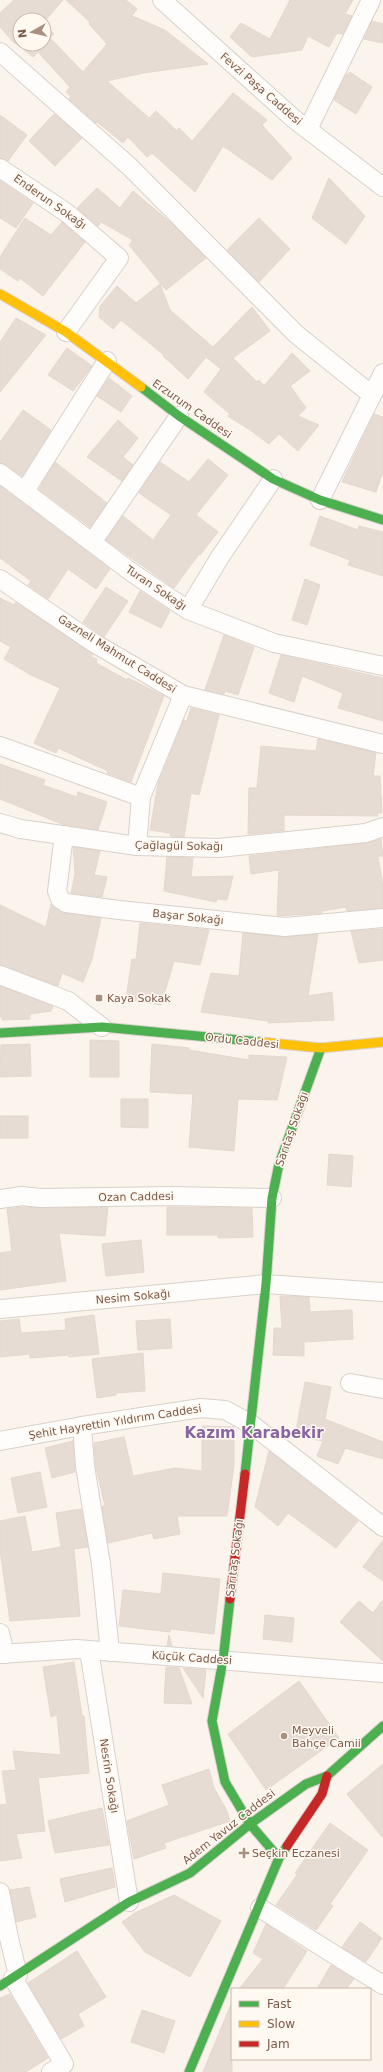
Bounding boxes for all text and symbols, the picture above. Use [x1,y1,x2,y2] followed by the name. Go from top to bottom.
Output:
[12,12,52,52] north arrow
[16,28,30,39] text: N
[217,50,305,128] street label: Fevzi Paşa Caddesi
[11,172,89,232] street label: Enderun Sokağı
[150,377,234,441] street label: Erzurum Caddesi
[122,562,189,613] street label: Turan Sokağı
[55,612,179,696] street label: Gazneli Mahmut Caddesi
[135,839,223,853] street label: Çağlagül Sokağı
[152,907,224,927] street label: Başar Sokağı
[107,992,171,1005] place label: Kaya Sokak
[94,993,104,1003] marker: Kaya Sokak
[204,1031,280,1051] street label: Ordu Caddesi
[273,1090,311,1168] street label: Sarıtaş Sokağı
[98,1190,174,1204] street label: Ozan Caddesi
[95,1287,171,1307] street label: Nesim Sokağı
[28,1402,202,1442] street label: Şehit Hayrettin Yıldırım Caddesi
[184,1424,324,1442] district label: Kazım Karabekir
[224,1518,246,1598] street label: Sarıtaş Sokağı
[151,1649,233,1667] street label: Küçük Caddesi
[292,1724,361,1750] place label: Meyveli Bahçe Camii
[279,1731,289,1741] marker: Meyveli Bahçe Camii
[97,1738,121,1814] street label: Nesrin Sokağı
[180,1787,278,1867] street label: Adem Yavuz Caddesi
[252,1847,340,1860] place label: Seçkin Eczanesi
[239,1848,249,1858] marker: Seçkin Eczanesi
[231,1988,371,2060] legend
[267,1997,291,2011] text: Fast
[267,2017,295,2031] text: Slow
[266,2037,290,2051] text: Jam

